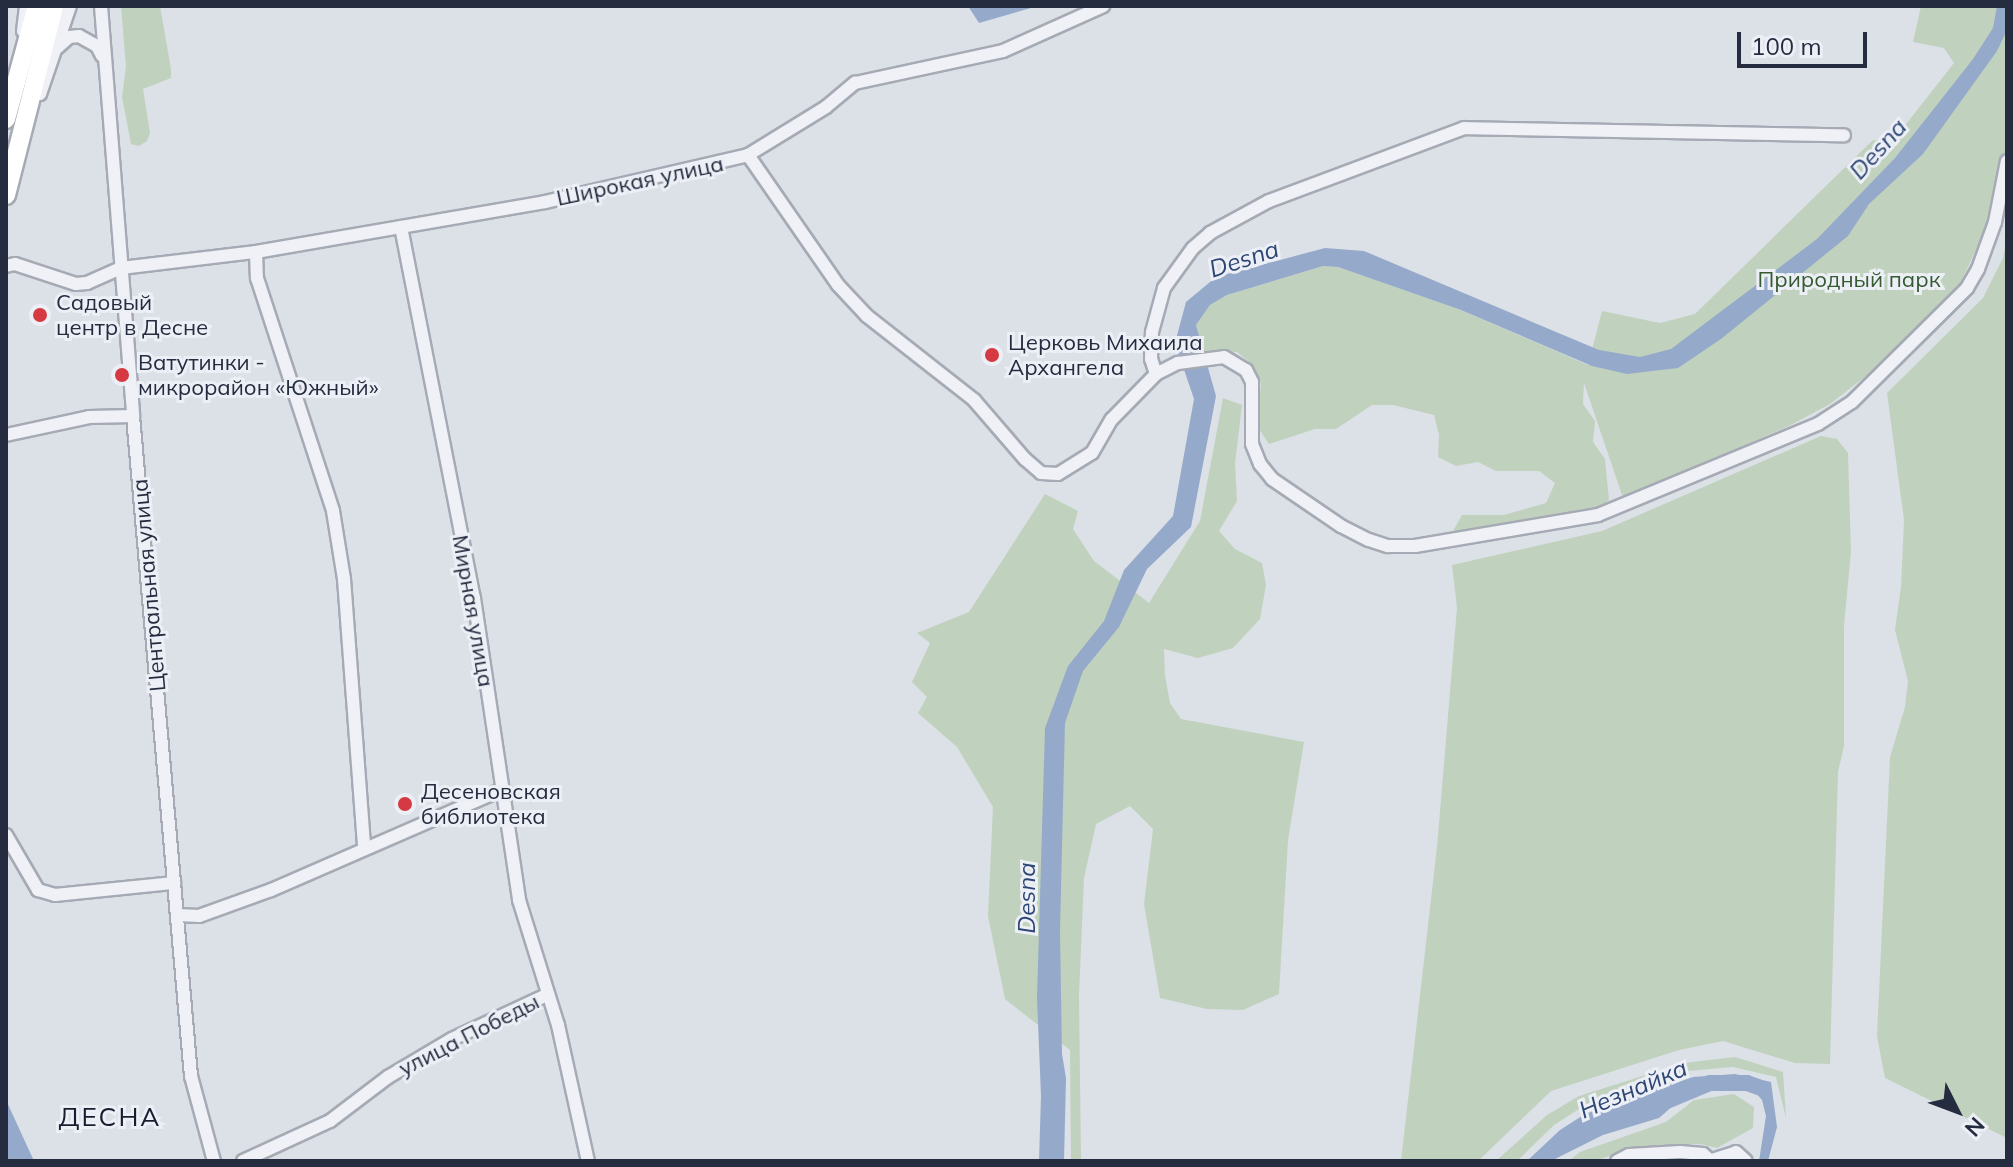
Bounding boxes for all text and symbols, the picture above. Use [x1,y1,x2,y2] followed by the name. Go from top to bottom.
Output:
[1741,16,1871,66] scale bar
[1751,31,1822,61] text: 100 m
[1843,113,1913,185] water label: Desna
[554,150,726,212] street label: Широкая улица
[1206,234,1282,284] water label: Desna
[1757,267,1941,293] park label: Природный парк
[56,289,208,340] place label: Садовый центр в Десне
[31,306,49,324] marker: Садовый центр в Десне
[1008,329,1203,380] place label: Церковь Михаила Архангела
[983,346,1001,364] marker: Церковь Михаила Архангела
[138,349,378,400] place label: Ватутинки - микрорайон «Южный»
[113,366,131,384] marker: Ватутинки - микрорайон «Южный»
[127,478,171,692] street label: Центральная улица
[447,533,499,689] street label: Мирная улица
[421,778,561,830] place label: Десеновская библиотека
[396,795,414,813] marker: Десеновская библиотека
[1013,862,1041,934] water label: Desna
[394,988,544,1082] street label: улица Победы
[1575,1053,1691,1125] water label: Незнайка
[1917,1071,1997,1151] north arrow
[59,1101,161,1133] district label: ДЕСНА
[1959,1112,1991,1143] text: N

